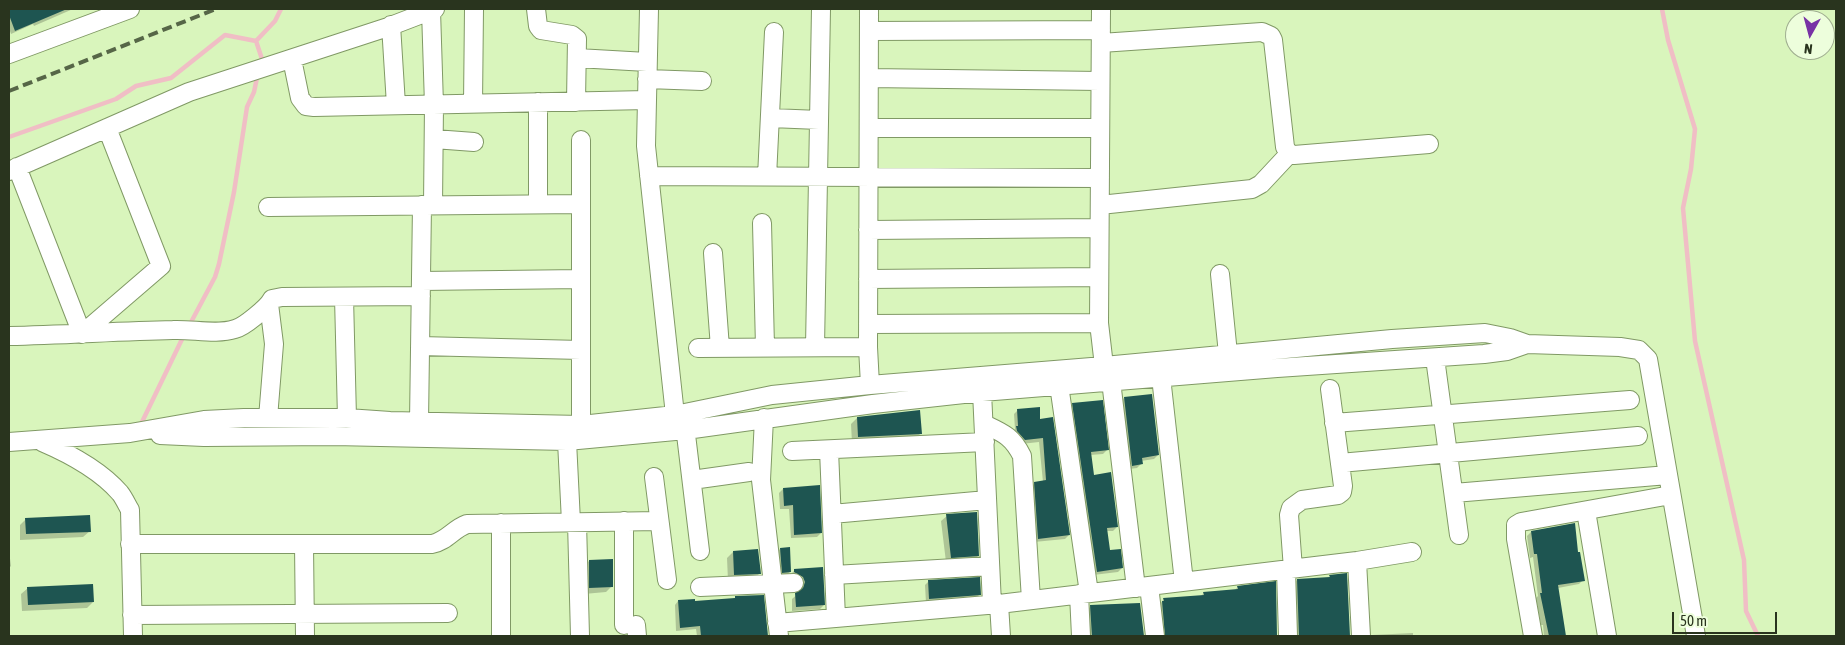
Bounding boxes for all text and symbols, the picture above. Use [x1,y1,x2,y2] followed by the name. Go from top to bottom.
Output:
[1785,10,1835,60] north arrow
[1803,40,1813,57] text: N
[1675,602,1780,634] scale bar
[1680,612,1707,629] text: 50 m

